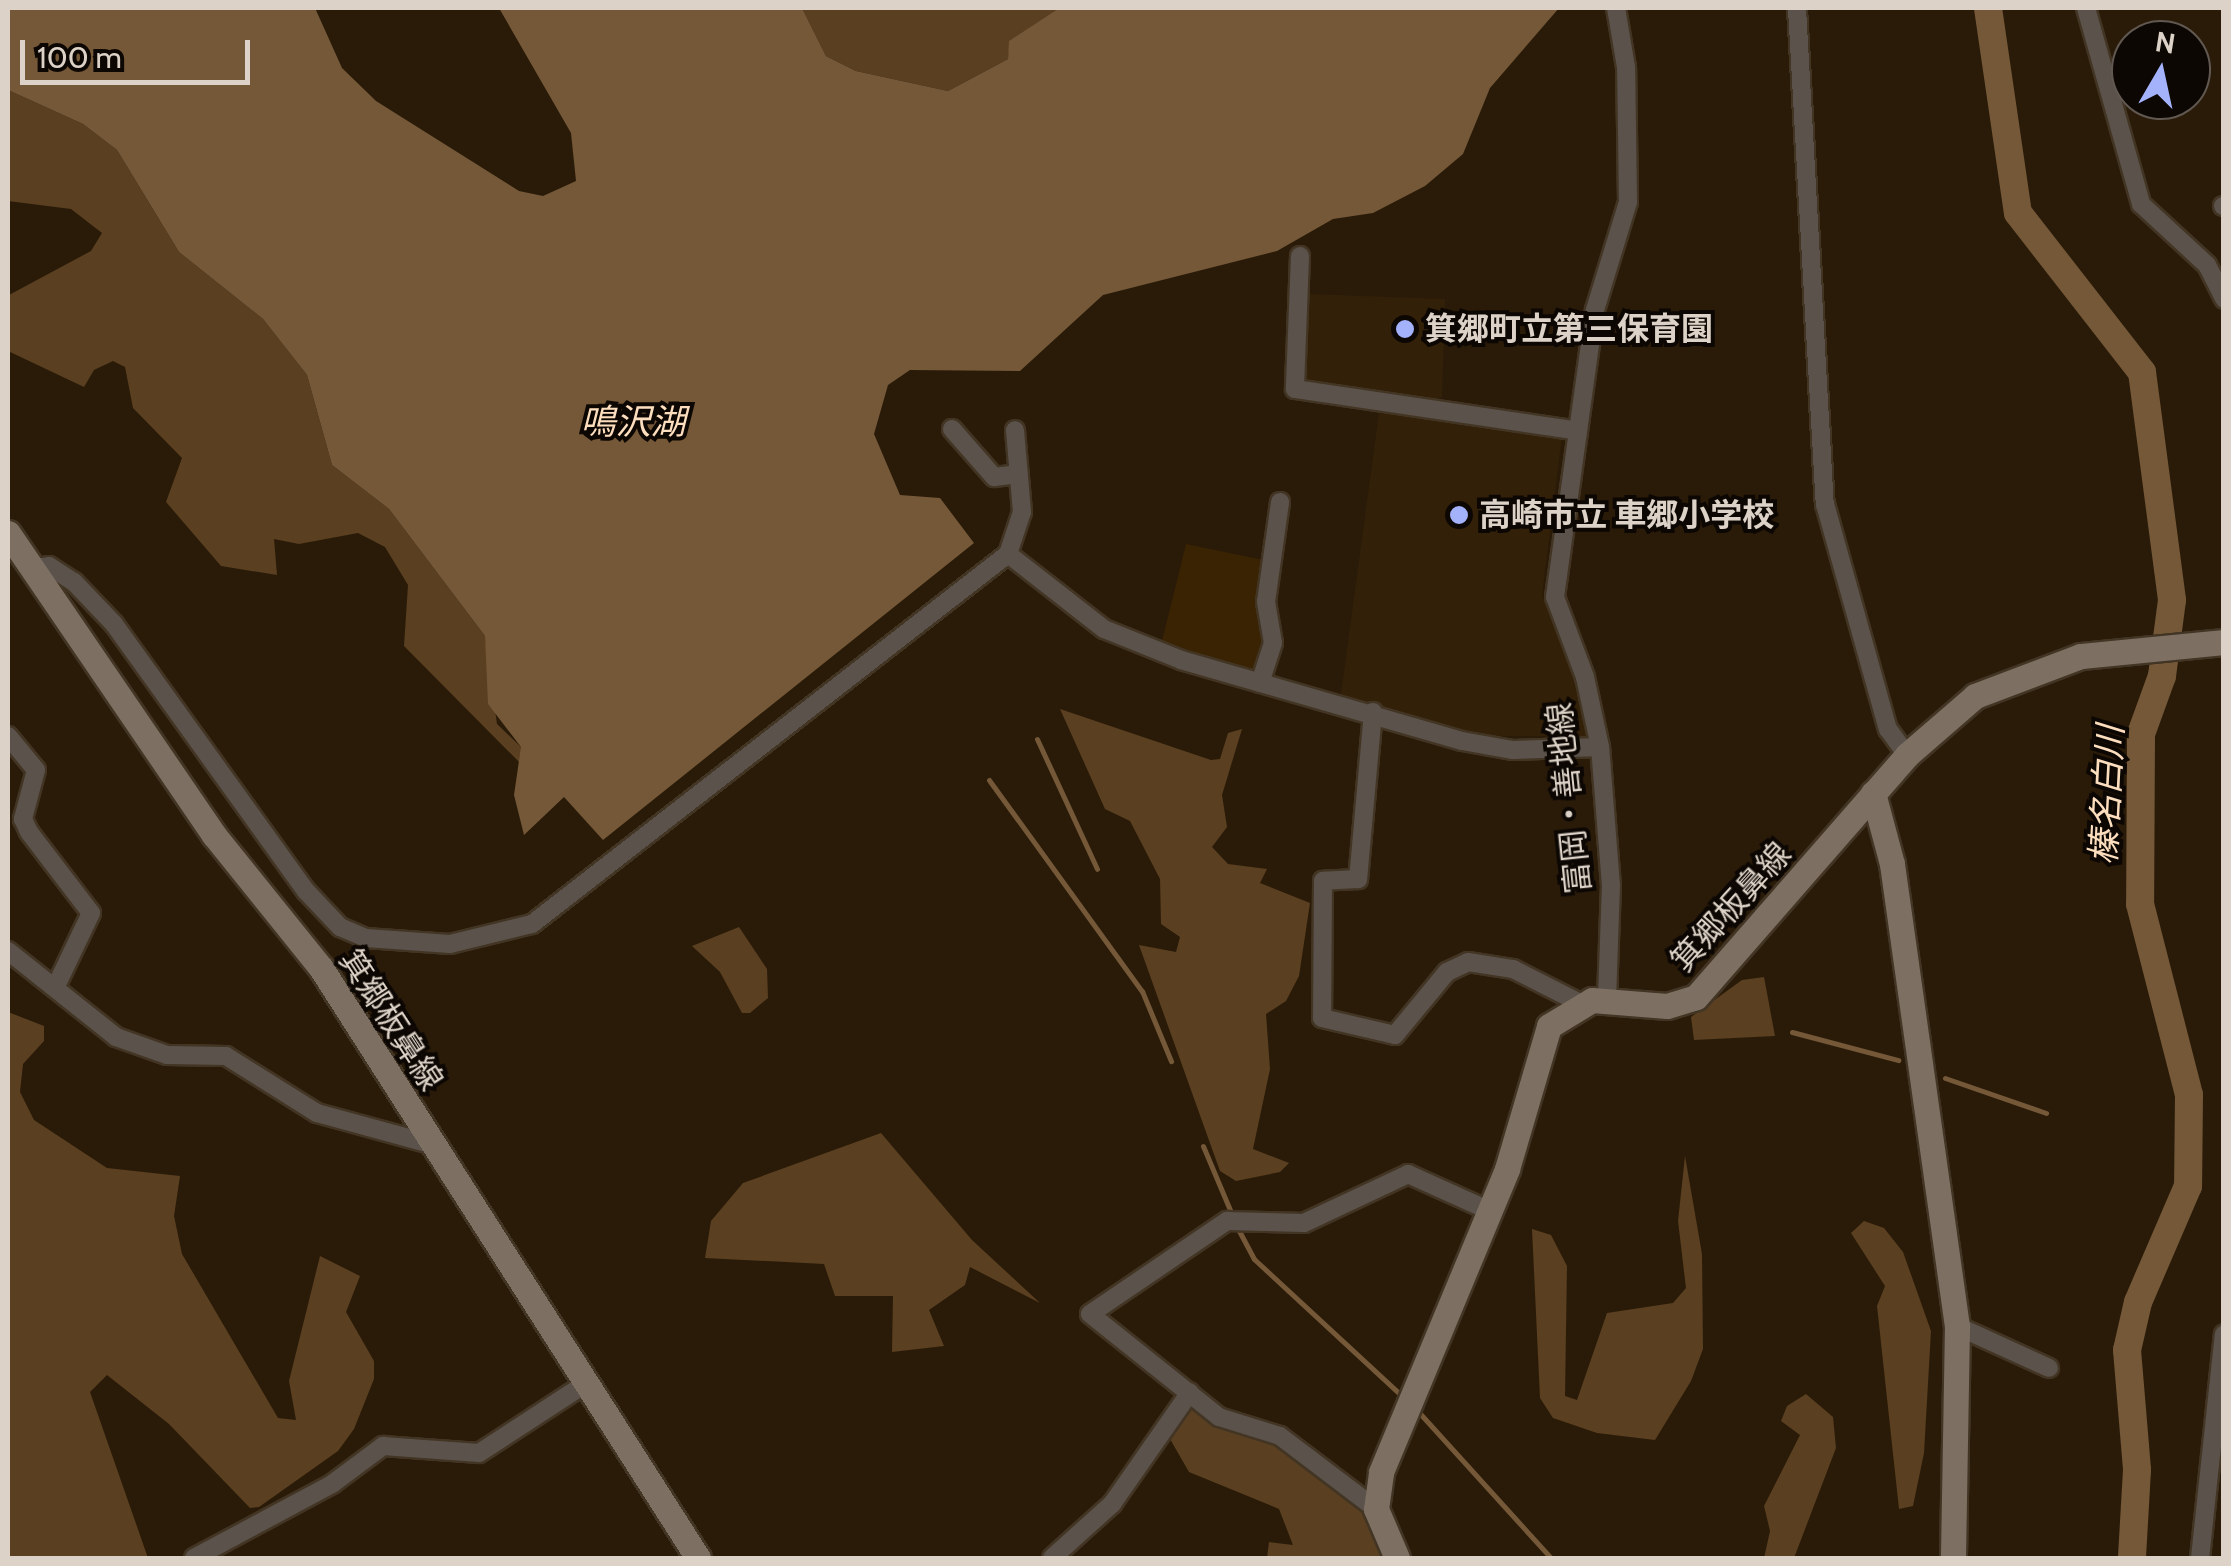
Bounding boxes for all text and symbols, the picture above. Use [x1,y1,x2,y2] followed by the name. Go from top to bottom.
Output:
[25,20,255,82] scale bar
[2111,20,2211,120] north arrow
[2153,24,2178,61] text: N
[37,39,122,76] text: 100 m
[1425,310,1713,348] place label: 箕郷町立第三保育園
[1394,318,1416,340] marker: 箕郷町立第三保育園
[581,401,685,443] water label: 鳴沢湖
[1479,496,1774,534] place label: 高崎市立 車郷小学校
[1448,504,1470,526] marker: 高崎市立 車郷小学校
[1540,701,1598,895] street label: 富岡・善地線
[2082,724,2132,866] water label: 榛名白川
[1663,835,1799,979] street label: 箕郷板鼻線
[331,942,451,1098] street label: 箕郷板鼻線

